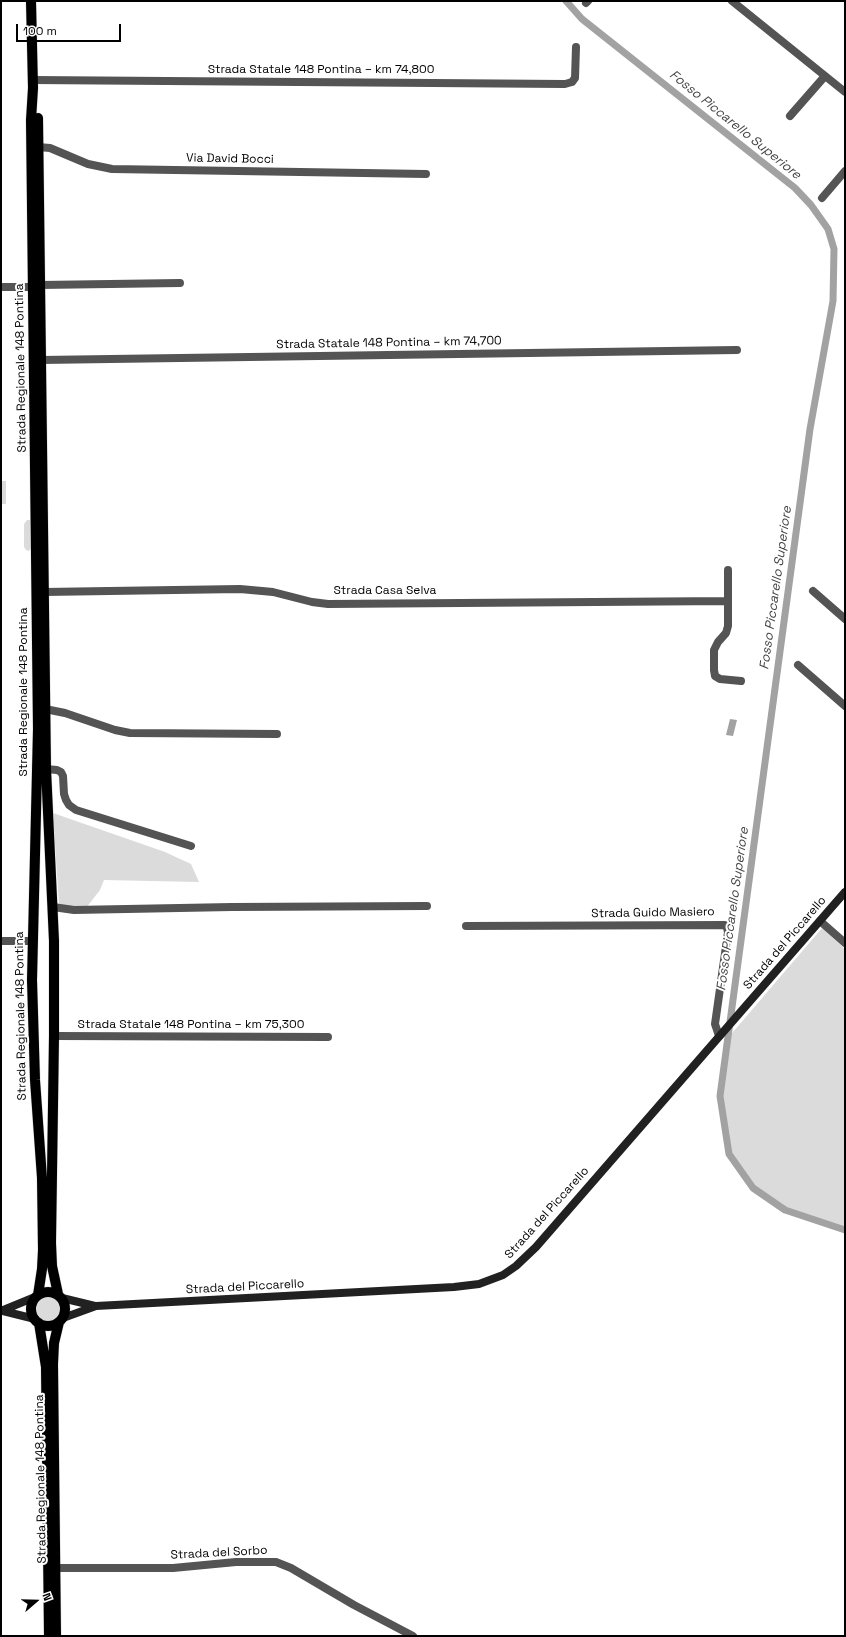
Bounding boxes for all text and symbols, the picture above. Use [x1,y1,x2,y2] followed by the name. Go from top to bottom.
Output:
[18,16,123,42] scale bar
[23,23,57,39] text: 100 m
[208,63,434,77] street label: Strada Statale 148 Pontina – km 74,800
[666,67,804,183] water label: Fosso Piccarello Superiore
[186,151,274,167] street label: Via David Bocci
[12,283,30,453] street label: Strada Regionale 148 Pontina
[276,334,502,352] street label: Strada Statale 148 Pontina – km 74,700
[757,505,795,671] water label: Fosso Piccarello Superiore
[333,584,437,598] street label: Strada Casa Selva
[17,607,31,777] street label: Strada Regionale 148 Pontina
[714,826,752,992] water label: Fosso Piccarello Superiore
[741,894,829,992] street label: Strada del Piccarello
[591,905,715,921] street label: Strada Guido Masiero
[12,931,30,1101] street label: Strada Regionale 148 Pontina
[78,1018,304,1032] street label: Strada Statale 148 Pontina – km 75,300
[502,1164,592,1262] street label: Strada del Piccarello
[185,1277,305,1297] street label: Strada del Piccarello
[32,1394,50,1564] street label: Strada Regionale 148 Pontina
[170,1543,268,1563] street label: Strada del Sorbo
[16,1581,56,1621] north arrow
[39,1591,55,1603] text: N

